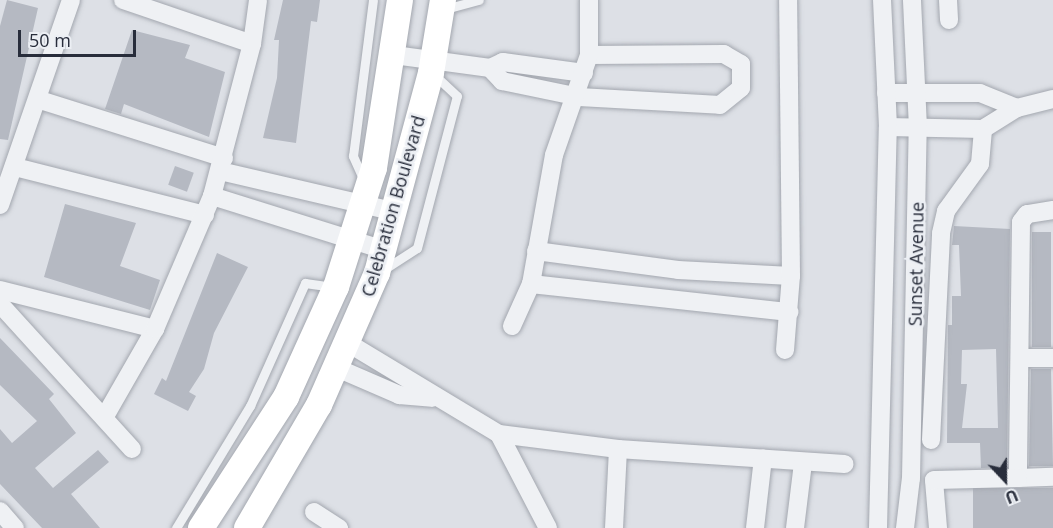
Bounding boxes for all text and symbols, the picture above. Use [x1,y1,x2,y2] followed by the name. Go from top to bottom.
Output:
[21,18,140,56] scale bar
[29,28,71,52] text: 50 m
[357,113,429,299] street label: Celebration Boulevard
[904,202,928,326] street label: Sunset Avenue
[975,450,1035,510] north arrow
[1002,484,1021,509] text: U

